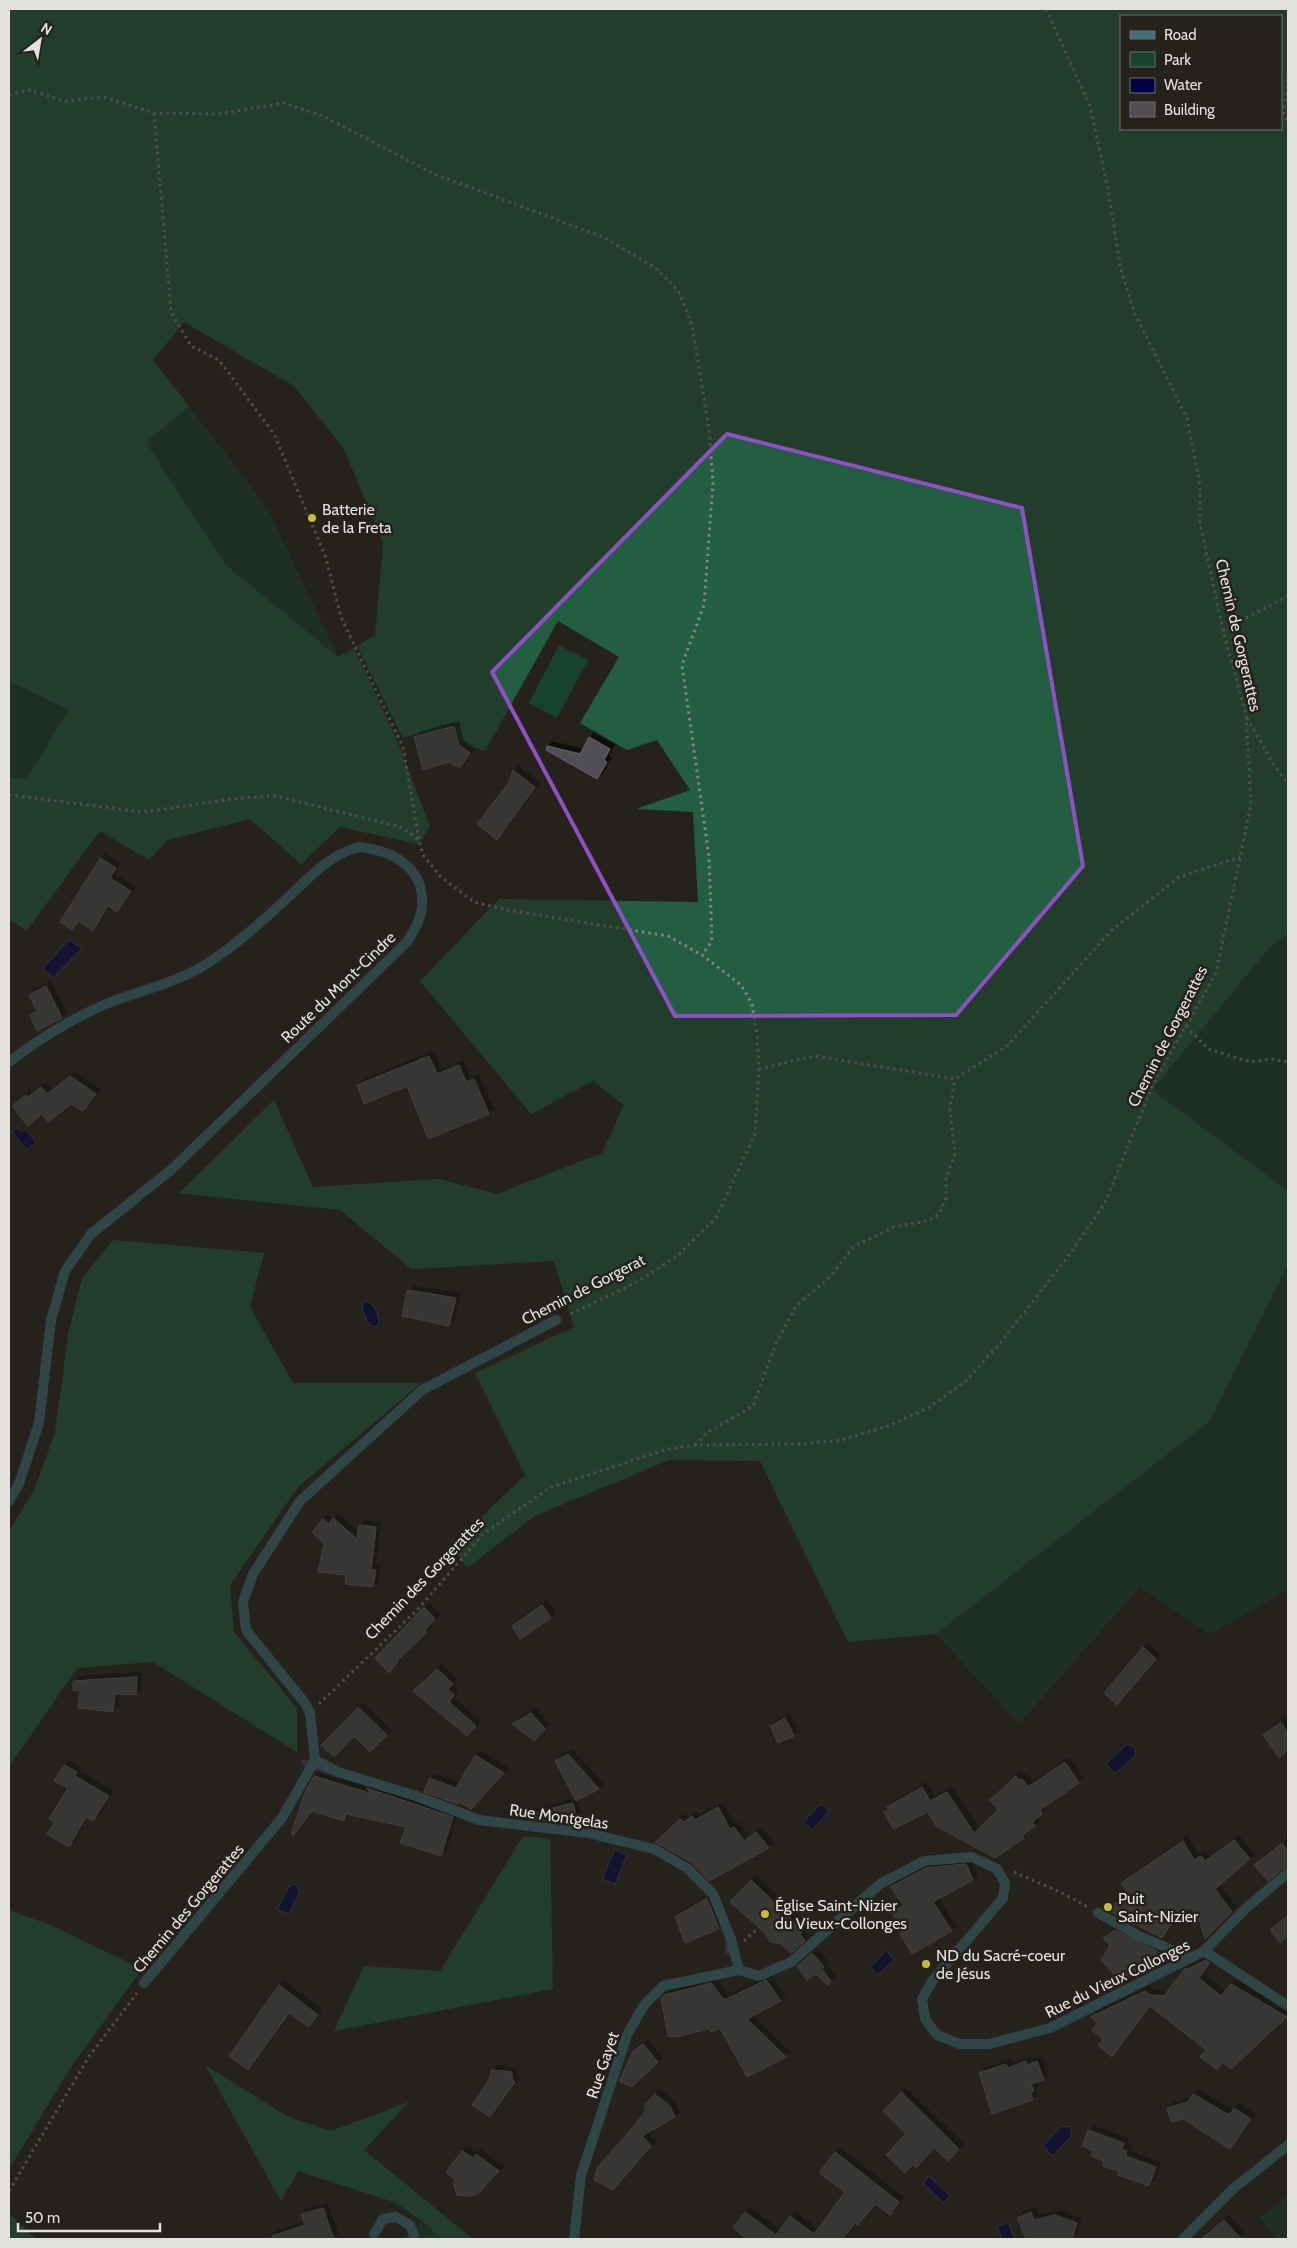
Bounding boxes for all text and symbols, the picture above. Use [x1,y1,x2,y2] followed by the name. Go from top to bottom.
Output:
[15,15,65,65] north arrow
[1120,15,1282,130] legend
[38,19,56,39] text: N
[1164,26,1197,44] text: Road
[1164,51,1191,69] text: Park
[1164,76,1202,94] text: Water
[1164,101,1215,119] text: Building
[322,500,392,537] place label: Batterie de la Freta
[306,512,318,524] marker: Batterie de la Freta
[1212,557,1265,714] street label: Chemin de Gorgerattes
[277,928,400,1047] street label: Route du Mont-Cindre
[1124,962,1211,1110] street label: Chemin de Gorgerattes
[518,1250,649,1329] street label: Chemin de Gorgerat
[361,1513,488,1643] street label: Chemin des Gorgerattes
[508,1800,610,1833] street label: Rue Montgelas
[129,1840,248,1977] street label: Chemin des Gorgerattes
[1118,1889,1199,1926] place label: Puit Saint-Nizier
[775,1896,907,1933] place label: Église Saint-Nizier du Vieux-Collonges
[1102,1901,1114,1913] marker: Puit Saint-Nizier
[759,1908,771,1920] marker: Église Saint-Nizier du Vieux-Collonges
[1042,1935,1193,2022] street label: Rue du Vieux Collonges
[936,1946,1066,1983] place label: ND du Sacré-coeur de Jésus
[920,1958,932,1970] marker: ND du Sacré-coeur de Jésus
[582,2029,623,2101] street label: Rue Gayet
[18,2200,160,2232] scale bar
[25,2209,60,2227] text: 50 m

